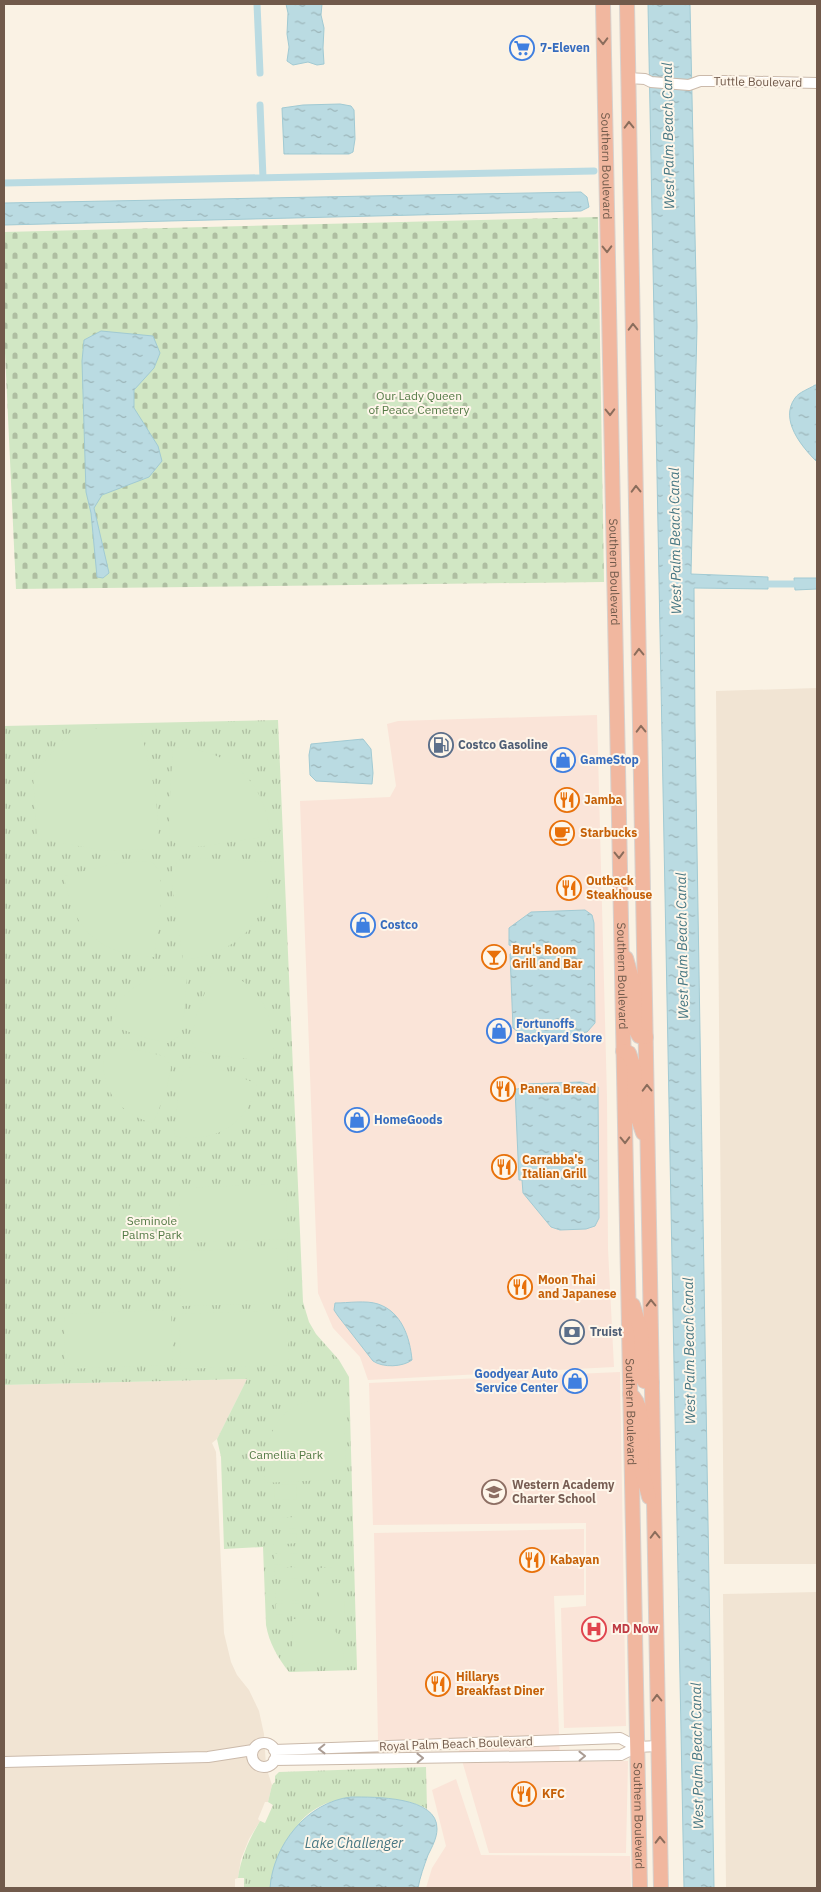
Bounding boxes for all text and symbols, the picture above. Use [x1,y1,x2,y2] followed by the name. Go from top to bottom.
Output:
[509,35,535,61] supermarket icon: 7-Eleven
[598,37,609,45] one-way arrow
[540,40,590,55] place label: 7-Eleven
[658,62,678,209] water label: West Palm Beach Canal
[714,73,802,90] street label: Tuttle Boulevard
[598,112,615,220] street label: Southern Boulevard
[624,121,634,129] one-way arrow
[602,246,613,254] one-way arrow
[628,323,638,330] one-way arrow
[368,388,470,417] park label: Our Lady Queen of Peace Cemetery
[605,408,616,416] one-way arrow
[665,467,685,614] water label: West Palm Beach Canal
[631,485,641,493] one-way arrow
[606,518,623,626] street label: Southern Boulevard
[634,648,644,656] one-way arrow
[636,724,646,732] one-way arrow
[428,732,454,758] fuel station icon: Costco Gasoline
[458,737,548,752] place label: Costco Gasoline
[550,747,576,773] shop icon: GameStop
[580,752,639,767] place label: GameStop
[554,787,580,813] restaurant icon: Jamba
[584,792,623,807] place label: Jamba
[549,820,575,846] cafe icon: Starbucks
[580,825,637,840] place label: Starbucks
[614,851,625,859] one-way arrow
[672,872,692,1019] water label: West Palm Beach Canal
[586,873,653,902] place label: Outback Steakhouse
[556,875,582,901] restaurant icon: Outback Steakhouse
[350,912,376,938] shop icon: Costco
[380,917,418,932] place label: Costco
[614,922,631,1029] street label: Southern Boulevard
[512,942,583,971] place label: Bru's Room Grill and Bar
[481,944,507,970] bar icon: Bru's Room Grill and Bar
[516,1016,602,1045] place label: Fortunoffs Backyard Store
[486,1018,512,1044] shop icon: Fortunoffs Backyard Store
[490,1076,516,1102] restaurant icon: Panera Bread
[520,1081,596,1096] place label: Panera Bread
[642,1083,652,1091] one-way arrow
[344,1107,370,1133] shop icon: HomeGoods
[374,1112,442,1127] place label: HomeGoods
[620,1136,630,1144] one-way arrow
[522,1152,587,1181] place label: Carrabba's Italian Grill
[491,1154,517,1180] restaurant icon: Carrabba's Italian Grill
[122,1213,183,1242] park label: Seminole Palms Park
[538,1272,617,1301] place label: Moon Thai and Japanese
[507,1274,533,1300] restaurant icon: Moon Thai and Japanese
[679,1277,699,1424] water label: West Palm Beach Canal
[645,1298,656,1306] one-way arrow
[559,1319,585,1345] bank icon: Truist
[590,1324,623,1339] place label: Truist
[623,1358,640,1465] street label: Southern Boulevard
[474,1366,558,1395] place label: Goodyear Auto Service Center
[562,1368,588,1394] shop icon: Goodyear Auto Service Center
[249,1447,324,1462] park label: Camellia Park
[512,1477,615,1506] place label: Western Academy Charter School
[481,1479,507,1505] school or university icon: Western Academy Charter School
[649,1531,660,1539] one-way arrow
[519,1547,545,1573] restaurant icon: Kabayan
[550,1552,599,1567] place label: Kabayan
[581,1616,607,1642] hospital icon: MD Now
[612,1621,658,1636] place label: MD Now
[456,1669,545,1698] place label: Hillarys Breakfast Diner
[425,1671,451,1697] restaurant icon: Hillarys Breakfast Diner
[687,1682,707,1829] water label: West Palm Beach Canal
[652,1693,663,1701] one-way arrow
[379,1733,533,1754] street label: Royal Palm Beach Boulevard
[318,1744,326,1754] one-way arrow
[578,1750,586,1761] one-way arrow
[416,1753,424,1763] one-way arrow
[631,1762,648,1869] street label: Southern Boulevard
[511,1781,537,1807] restaurant icon: KFC
[542,1786,565,1801] place label: KFC
[305,1834,404,1852] water label: Lake Challenger
[655,1835,665,1843] one-way arrow

